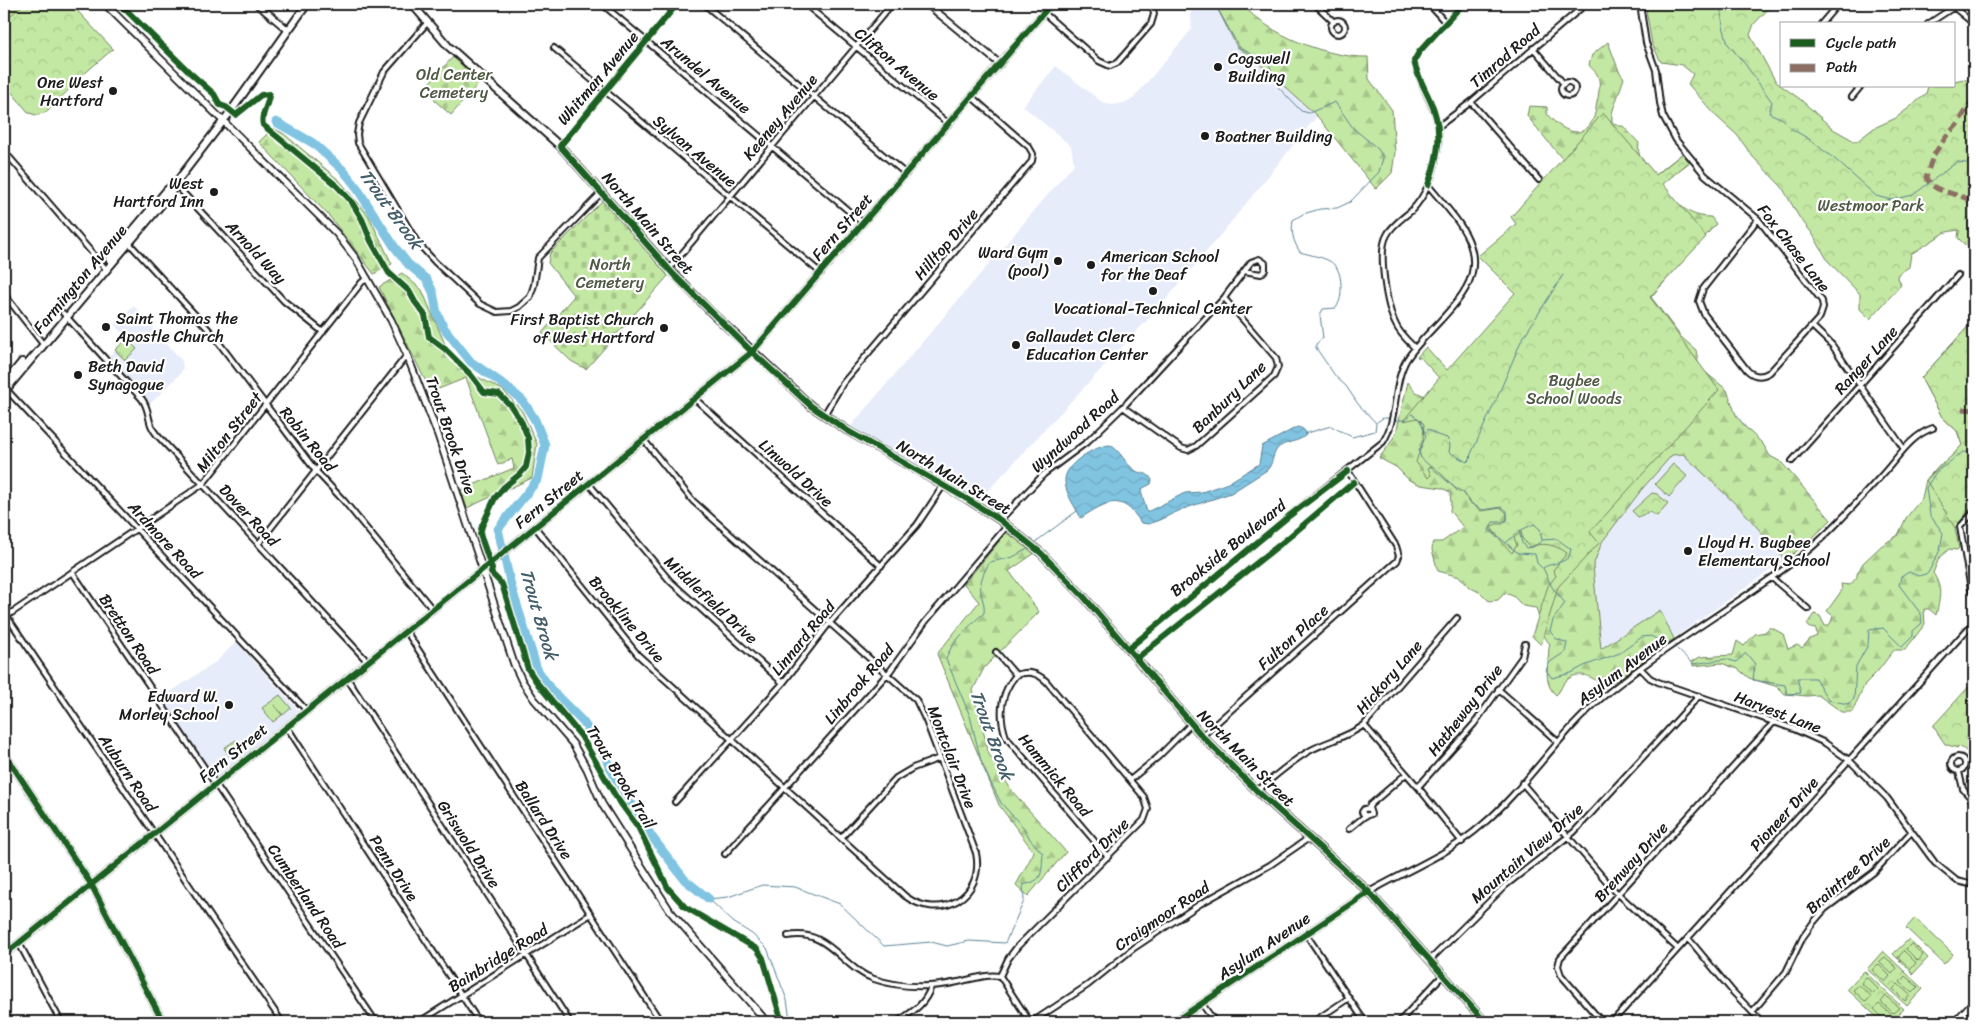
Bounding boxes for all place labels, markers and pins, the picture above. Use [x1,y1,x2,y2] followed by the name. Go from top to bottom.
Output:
[1228,44,1290,91] place label: Cogswell Building
[1212,61,1224,73] marker: Cogswell Building
[37,68,105,115] place label: One West Hartford
[107,85,119,97] marker: One West Hartford
[1215,122,1333,151] place label: Boatner Building
[1199,130,1211,142] marker: Boatner Building
[113,169,204,216] place label: West Hartford Inn
[208,186,220,198] marker: West Hartford Inn
[978,238,1049,285] place label: Ward Gym (pool)
[1100,242,1219,289] place label: American School for the Deaf
[1052,255,1064,267] marker: Ward Gym (pool)
[1085,259,1097,271] marker: American School for the Deaf
[1147,285,1159,297] marker: Vocational-Technical Center
[1054,294,1253,323] place label: Vocational-Technical Center
[115,304,238,351] place label: Saint Thomas the Apostle Church
[511,305,656,352] place label: First Baptist Church of West Hartford
[100,321,112,333] marker: Saint Thomas the Apostle Church
[658,322,670,334] marker: First Baptist Church of West Hartford
[1026,322,1149,369] place label: Gallaudet Clerc Education Center
[1010,339,1022,351] marker: Gallaudet Clerc Education Center
[88,352,165,399] place label: Beth David Synagogue
[72,369,84,381] marker: Beth David Synagogue
[1698,528,1830,575] place label: Lloyd H. Bugbee Elementary School
[1682,545,1694,557] marker: Lloyd H. Bugbee Elementary School
[119,682,219,729] place label: Edward W. Morley School
[223,699,235,711] marker: Edward W. Morley School

